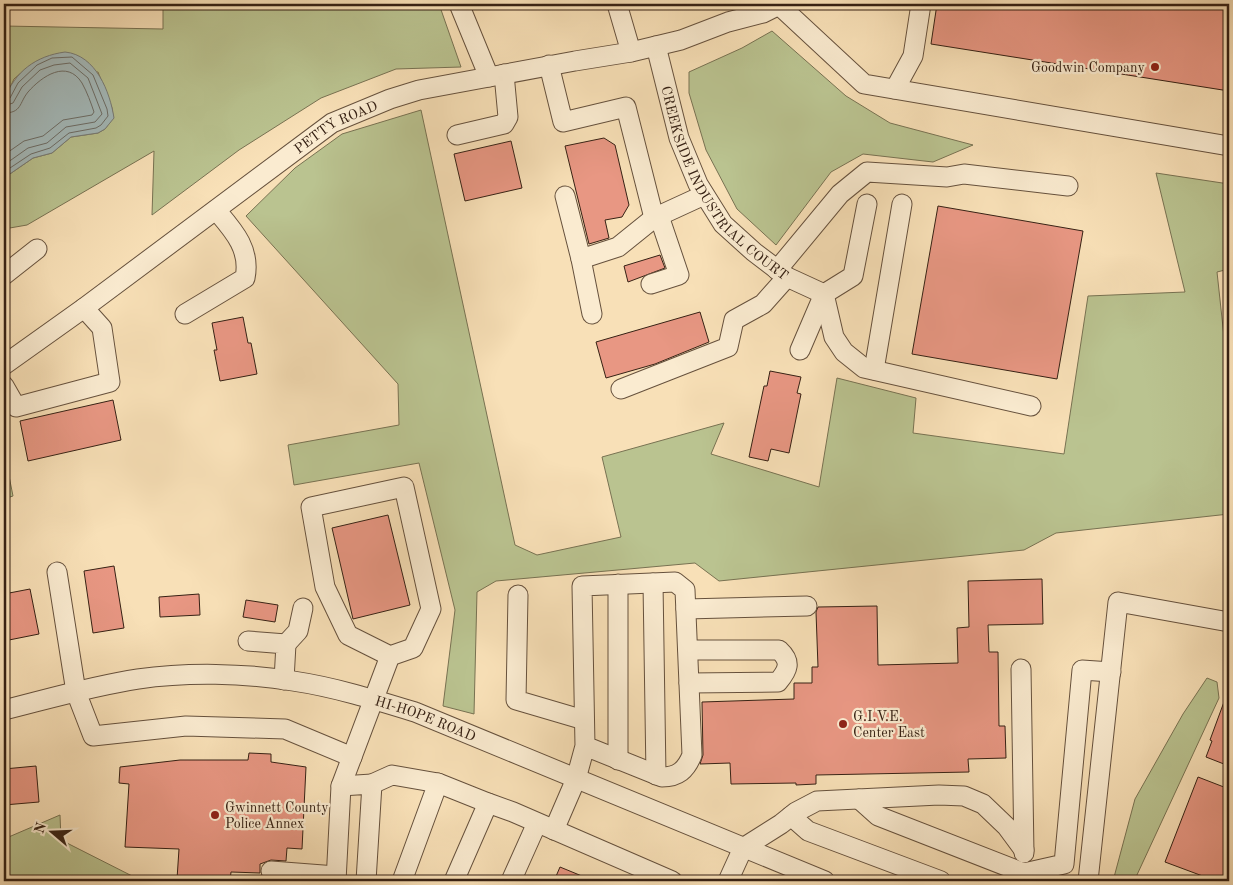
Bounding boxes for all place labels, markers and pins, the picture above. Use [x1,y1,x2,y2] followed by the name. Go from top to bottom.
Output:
[1031,61,1146,75] place label: Goodwin Company
[1149,61,1161,73] marker: Goodwin Company
[853,710,925,740] place label: G.I.V.E. Center East
[837,718,849,730] marker: G.I.V.E. Center East
[225,801,329,831] place label: Gwinnett County Police Annex
[209,809,221,821] marker: Gwinnett County Police Annex

